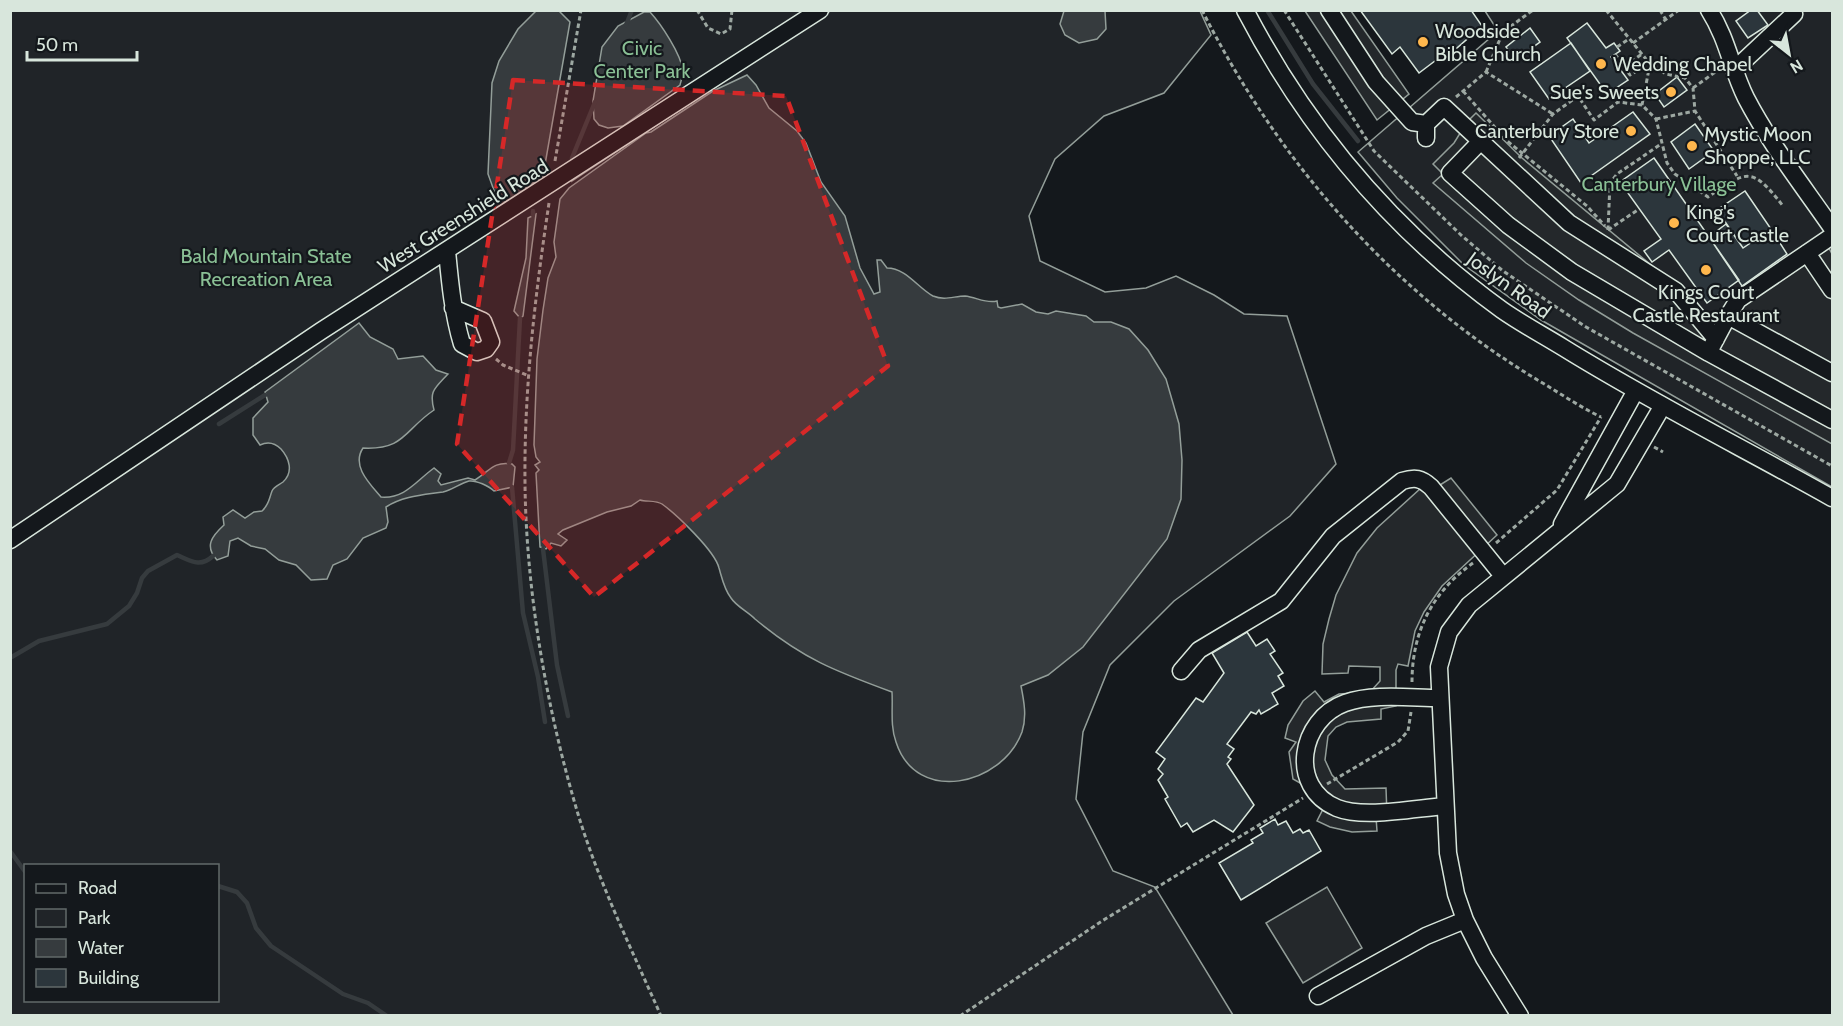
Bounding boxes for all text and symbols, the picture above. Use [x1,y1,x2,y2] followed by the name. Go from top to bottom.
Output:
[1435,19,1541,66] place label: Woodside Bible Church
[27,24,136,62] scale bar
[1759,24,1819,84] north arrow
[36,34,78,56] text: 50 m
[1416,35,1430,49] marker: Woodside Bible Church
[593,36,691,83] park label: Civic Center Park
[1613,52,1753,76] place label: Wedding Chapel
[1787,55,1806,77] text: N
[1594,57,1608,71] marker: Wedding Chapel
[1550,80,1659,104] place label: Sue's Sweets
[1664,85,1678,99] marker: Sue's Sweets
[1475,119,1619,143] place label: Canterbury Store
[1704,122,1812,169] place label: Mystic Moon Shoppe, LLC
[1624,124,1638,138] marker: Canterbury Store
[1685,139,1699,153] marker: Mystic Moon Shoppe, LLC
[373,154,553,278] street label: West Greenshield Road
[1581,172,1737,196] park label: Canterbury Village
[1686,200,1789,247] place label: King's Court Castle
[1667,216,1681,230] marker: King's Court Castle
[181,244,351,291] park label: Bald Mountain State Recreation Area
[1462,246,1556,323] street label: Joslyn Road
[1699,263,1713,277] marker: Kings Court Castle Restaurant
[1633,280,1780,327] place label: Kings Court Castle Restaurant
[24,864,219,1002] legend
[78,877,117,899] text: Road
[78,907,111,929] text: Park
[78,937,124,959] text: Water
[78,967,140,989] text: Building

